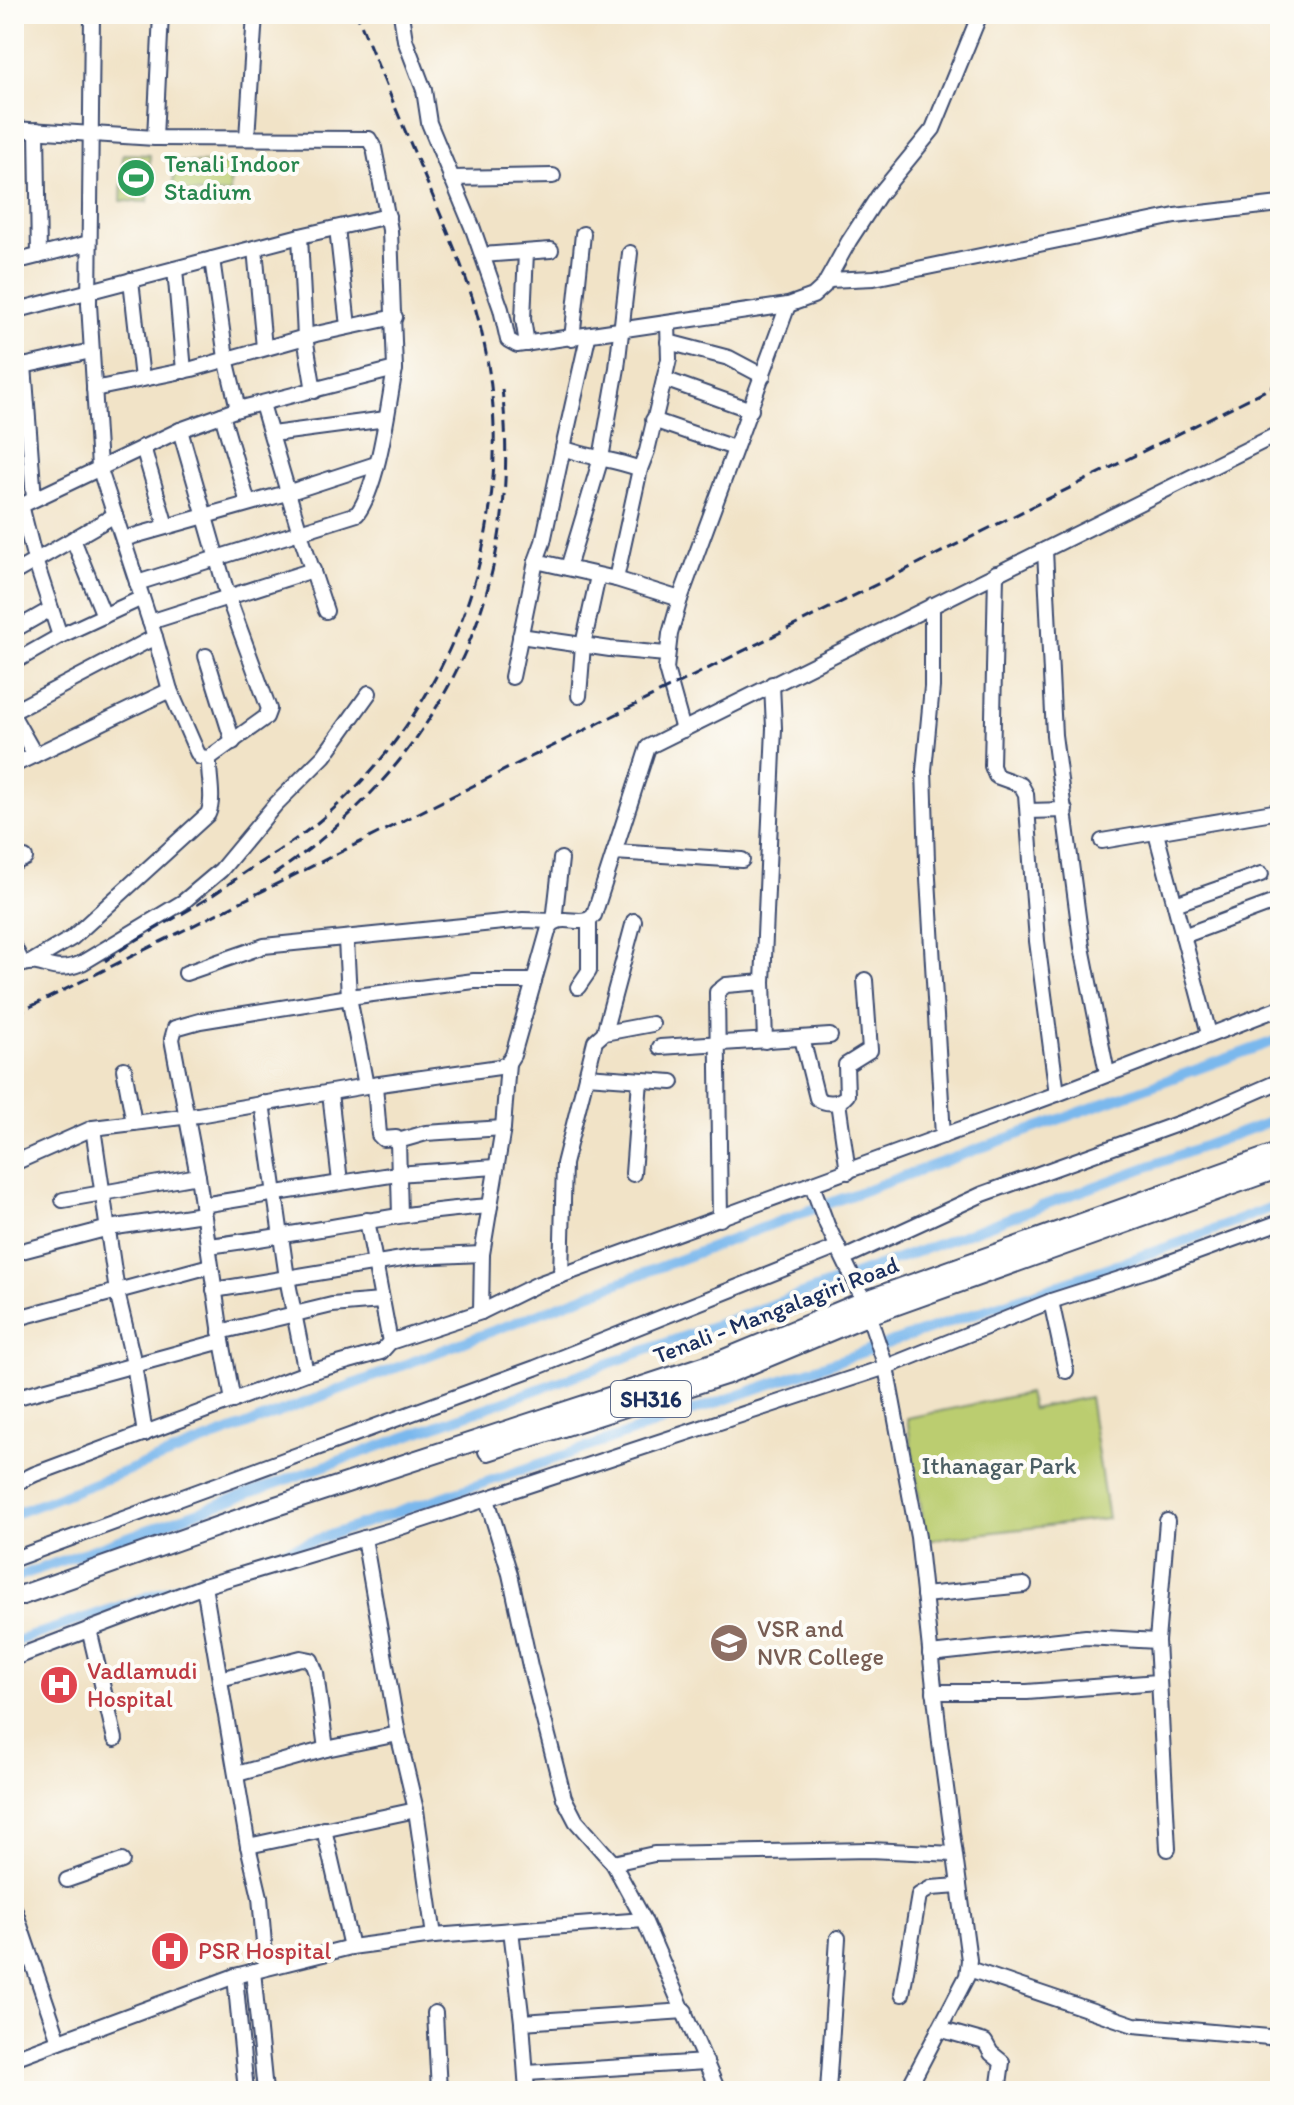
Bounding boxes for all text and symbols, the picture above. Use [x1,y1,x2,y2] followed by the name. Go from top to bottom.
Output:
[164,149,300,206] place label: Tenali Indoor Stadium
[115,157,157,199] sports icon: Tenali Indoor Stadium
[649,1249,903,1370] street label: Tenali - Mangalagiri Road
[611,1381,691,1417] road number: SH316
[922,1451,1077,1480] park label: Ithanagar Park
[757,1614,884,1671] place label: VSR and NVR College
[708,1622,750,1664] school or university icon: VSR and NVR College
[87,1656,197,1713] place label: Vadlamudi Hospital
[38,1664,80,1706] hospital icon: Vadlamudi Hospital
[149,1930,191,1972] hospital icon: PSR Hospital
[198,1936,331,1965] place label: PSR Hospital

